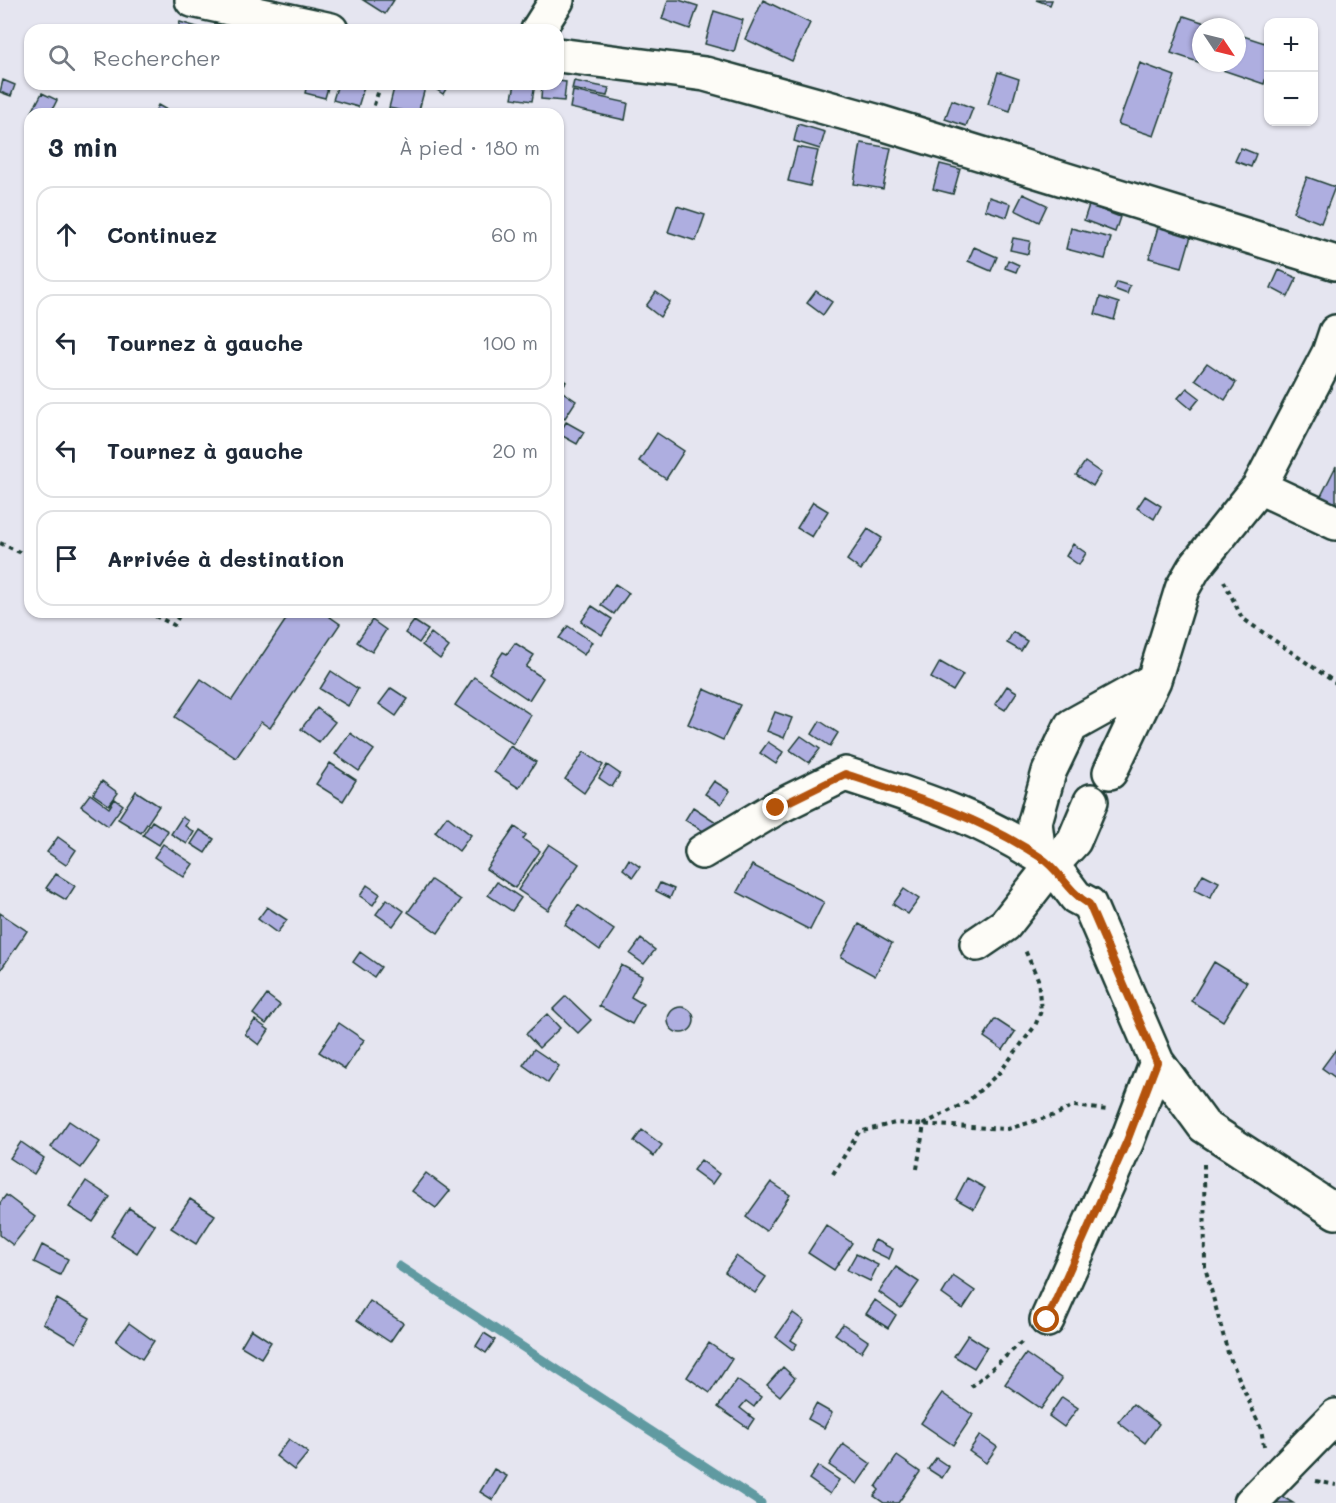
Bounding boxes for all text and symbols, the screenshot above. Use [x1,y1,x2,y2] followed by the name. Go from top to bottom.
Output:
[1192,18,1246,72] north arrow
[1264,18,1318,126] map controls
[1264,18,1318,72] button: +
[24,24,564,90] search box
[45,41,78,74] icon: search
[93,43,221,72] text: Rechercher
[1264,72,1318,126] button: −
[48,130,117,164] text: 3 min
[399,134,540,160] text: À pied · 180 m
[50,218,83,251] icon: ahead
[107,220,217,249] text: Continuez
[491,221,538,247] text: 60 m
[50,326,83,359] icon: left
[107,328,303,357] text: Tournez à gauche
[482,329,538,355] text: 100 m
[50,434,83,467] icon: left
[107,436,303,465] text: Tournez à gauche
[492,437,538,463] text: 20 m
[50,542,83,575] icon: arrive
[107,544,344,573] text: Arrivée à destination
[762,794,788,820] route end
[1033,1306,1059,1332] route start

